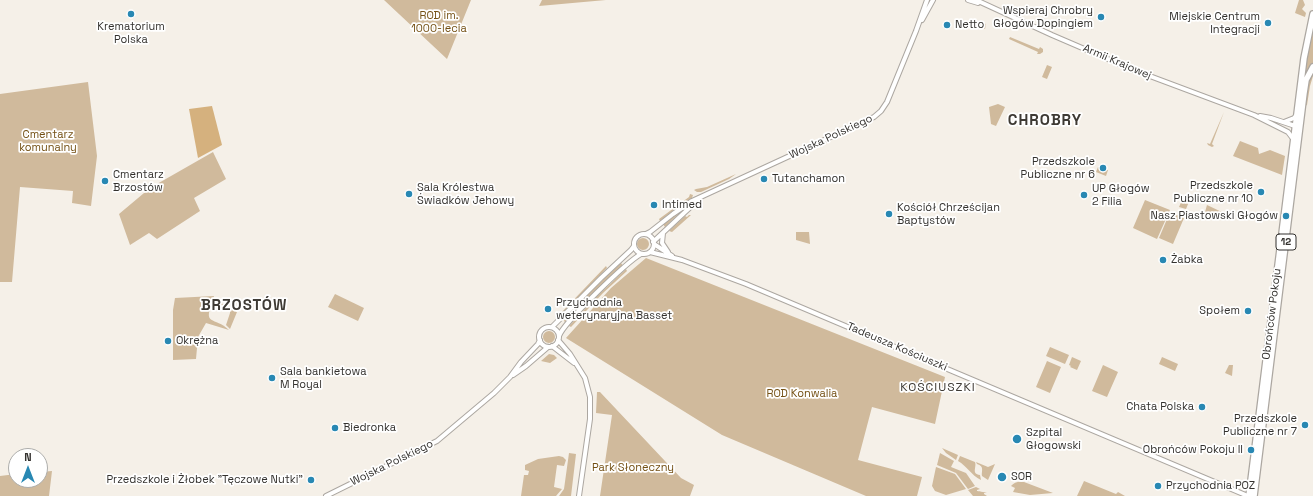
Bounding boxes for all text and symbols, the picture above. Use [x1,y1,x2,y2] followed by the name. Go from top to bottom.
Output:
[993,4,1093,30] place label: Wspieraj Chrobry Głogów Dopingiem
[126,9,136,19] marker: Krematorium Polska
[411,9,467,35] park label: ROD im. 1000-lecia
[1169,10,1260,36] place label: Miejskie Centrum Integracji
[1096,12,1106,22] marker: Wspieraj Chrobry Głogów Dopingiem
[955,18,984,32] place label: Netto
[1263,18,1273,28] marker: Miejskie Centrum Integracji
[97,20,165,46] place label: Krematorium Polska
[942,20,952,30] marker: Netto
[1081,42,1153,82] street label: Armii Krajowej
[787,112,875,162] street label: Wojska Polskiego
[1008,112,1082,130] district label: CHROBRY
[19,128,77,154] park label: Cmentarz komunalny
[1021,155,1095,181] place label: Przedszkole Publiczne nr 6
[1098,163,1108,173] marker: Przedszkole Publiczne nr 6
[113,168,164,194] place label: Cmentarz Brzostów
[772,172,845,186] place label: Tutanchamon
[759,174,769,184] marker: Tutanchamon
[100,176,110,186] marker: Cmentarz Brzostów
[1174,179,1253,205] place label: Przedszkole Publiczne nr 10
[417,181,514,207] place label: Sala Królestwa Świadków Jehowy
[1092,182,1149,208] place label: UP Głogów 2 Filia
[1256,187,1266,197] marker: Przedszkole Publiczne nr 10
[404,189,414,199] marker: Sala Królestwa Świadków Jehowy
[1079,190,1089,200] marker: UP Głogów 2 Filia
[662,198,702,212] place label: Intimed
[649,200,659,210] marker: Intimed
[897,201,1000,227] place label: Kościół Chrześcijan Baptystów
[884,209,894,219] marker: Kościół Chrześcijan Baptystów
[1151,209,1278,223] place label: Nasz Piastowski Głogów
[1281,211,1291,221] marker: Nasz Piastowski Głogów
[1276,234,1296,250] road number: 12
[1171,253,1203,267] place label: Żabka
[1158,255,1168,265] marker: Żabka
[1260,268,1284,360] street label: Obrońców Pokoju
[556,296,672,322] place label: Przychodnia weterynaryjna Basset
[201,297,287,315] district label: BRZOSTÓW
[543,304,553,314] marker: Przychodnia weterynaryjna Basset
[1199,304,1240,318] place label: Społem
[1243,306,1253,316] marker: Społem
[845,320,949,374] street label: Tadeusza Kościuszki
[176,334,218,348] place label: Okrężna
[163,336,173,346] marker: Okrężna
[280,365,367,391] place label: Sala bankietowa M Royal
[267,373,277,383] marker: Sala bankietowa M Royal
[900,381,976,395] district label: KOŚCIUSZKI
[767,387,837,401] park label: ROD Konwalia
[1126,400,1194,414] place label: Chata Polska
[1197,402,1207,412] marker: Chata Polska
[1223,412,1297,438] place label: Przedszkole Publiczne nr 7
[1300,420,1310,430] marker: Przedszkole Publiczne nr 7
[343,421,396,435] place label: Biedronka
[330,423,340,433] marker: Biedronka
[1026,426,1081,452] place label: Szpital Głogowski
[1011,433,1023,445] marker: Szpital Głogowski
[348,437,436,489] street label: Wojska Polskiego
[1143,443,1243,457] place label: Obrońców Pokoju II
[1246,445,1256,455] marker: Obrońców Pokoju II
[8,448,48,488] north arrow
[24,450,32,464] text: N
[592,461,674,475] park label: Park Słoneczny
[1011,470,1032,484] place label: SOR
[996,471,1008,483] marker: SOR
[107,473,303,487] place label: Przedszkole i Żłobek "Tęczowe Nutki"
[306,475,316,485] marker: Przedszkole i Żłobek "Tęczowe Nutki"
[1166,479,1255,493] place label: Przychodnia POZ
[1153,481,1163,491] marker: Przychodnia POZ

